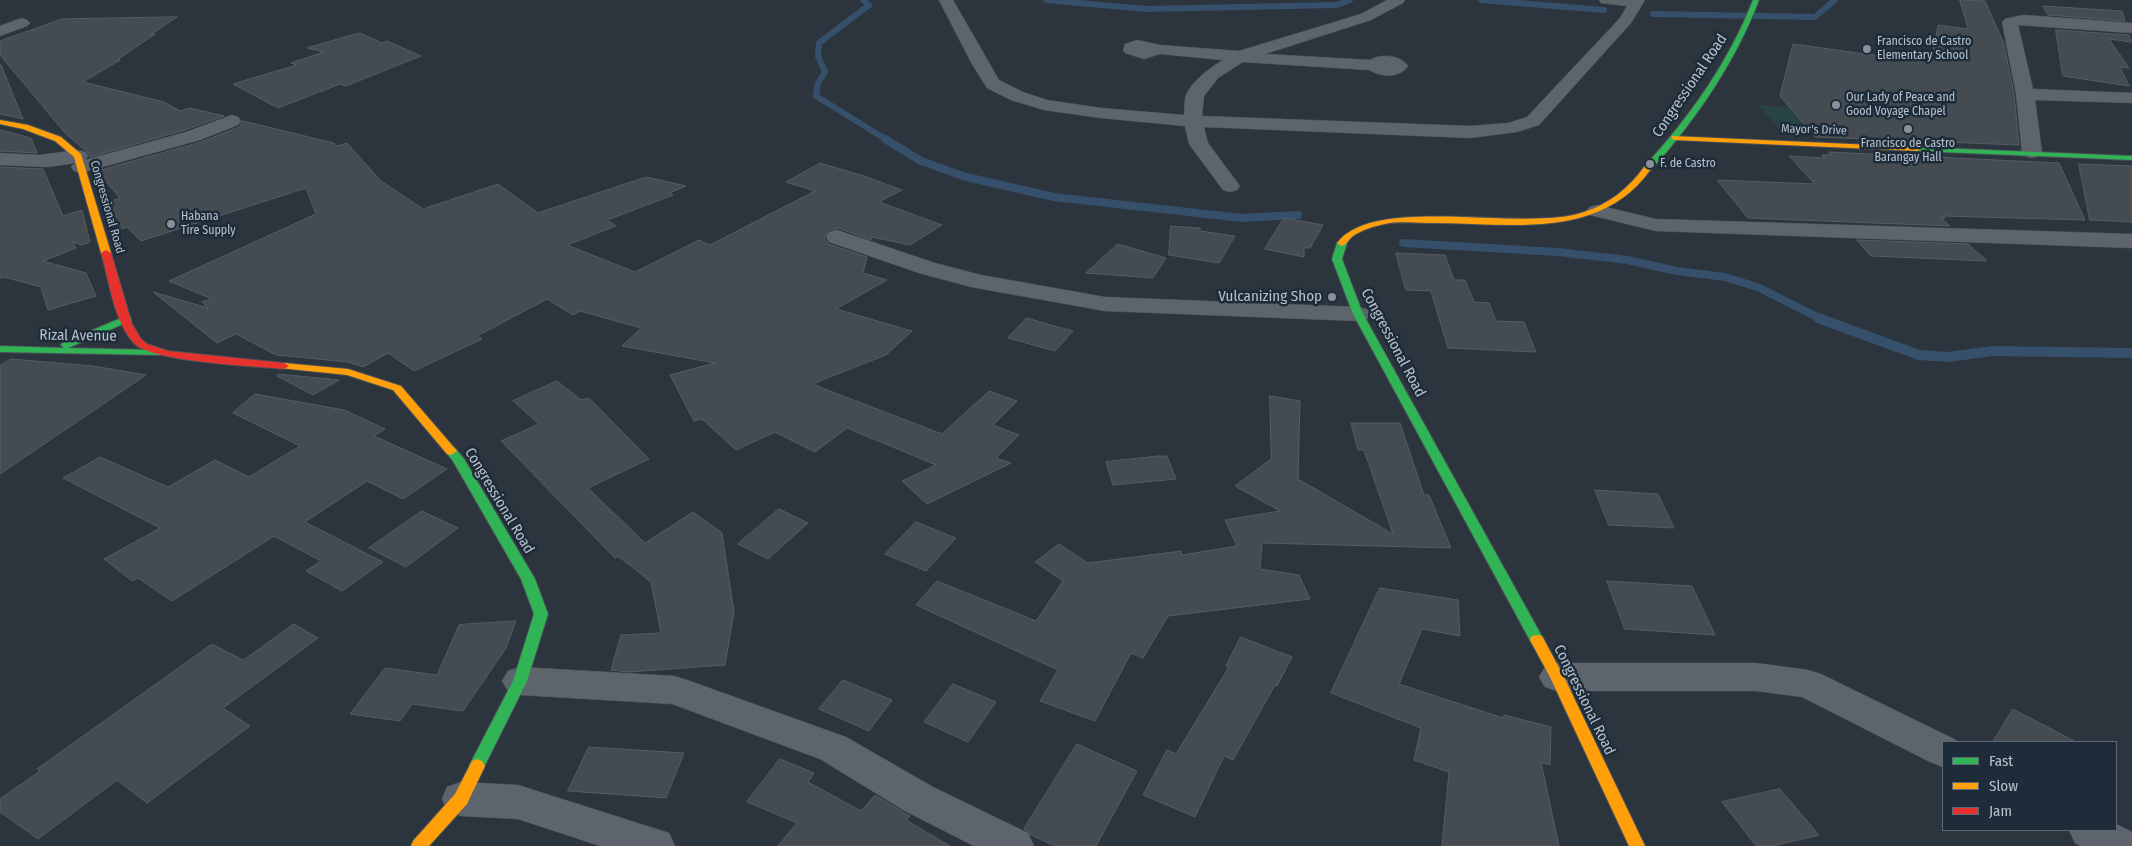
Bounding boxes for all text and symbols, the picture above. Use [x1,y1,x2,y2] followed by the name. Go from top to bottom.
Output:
[1649,31,1731,141] street label: Congressional Road
[1877,35,1971,63] place label: Francisco de Castro Elementary School
[1861,43,1873,55] marker: Francisco de Castro Elementary School
[1846,91,1955,119] place label: Our Lady of Peace and Good Voyage Chapel
[1830,99,1842,111] marker: Our Lady of Peace and Good Voyage Chapel
[1781,122,1847,138] street label: Mayor's Drive
[1902,123,1914,135] marker: Francisco de Castro Barangay Hall
[1861,137,1955,165] place label: Francisco de Castro Barangay Hall
[1660,157,1716,171] place label: F. de Castro
[1644,158,1656,170] marker: F. de Castro
[87,159,127,255] street label: Congressional Road
[181,210,236,238] place label: Habana Tire Supply
[165,218,177,230] marker: Habana Tire Supply
[1357,286,1429,400] street label: Congressional Road
[1218,288,1322,306] place label: Vulcanizing Shop
[1326,291,1338,303] marker: Vulcanizing Shop
[39,326,117,346] street label: Rizal Avenue
[460,445,538,557] street label: Congressional Road
[1550,642,1618,758] street label: Congressional Road
[1942,741,2117,831] legend
[1989,752,2013,770] text: Fast
[1989,777,2018,795] text: Slow
[1989,802,2012,820] text: Jam

